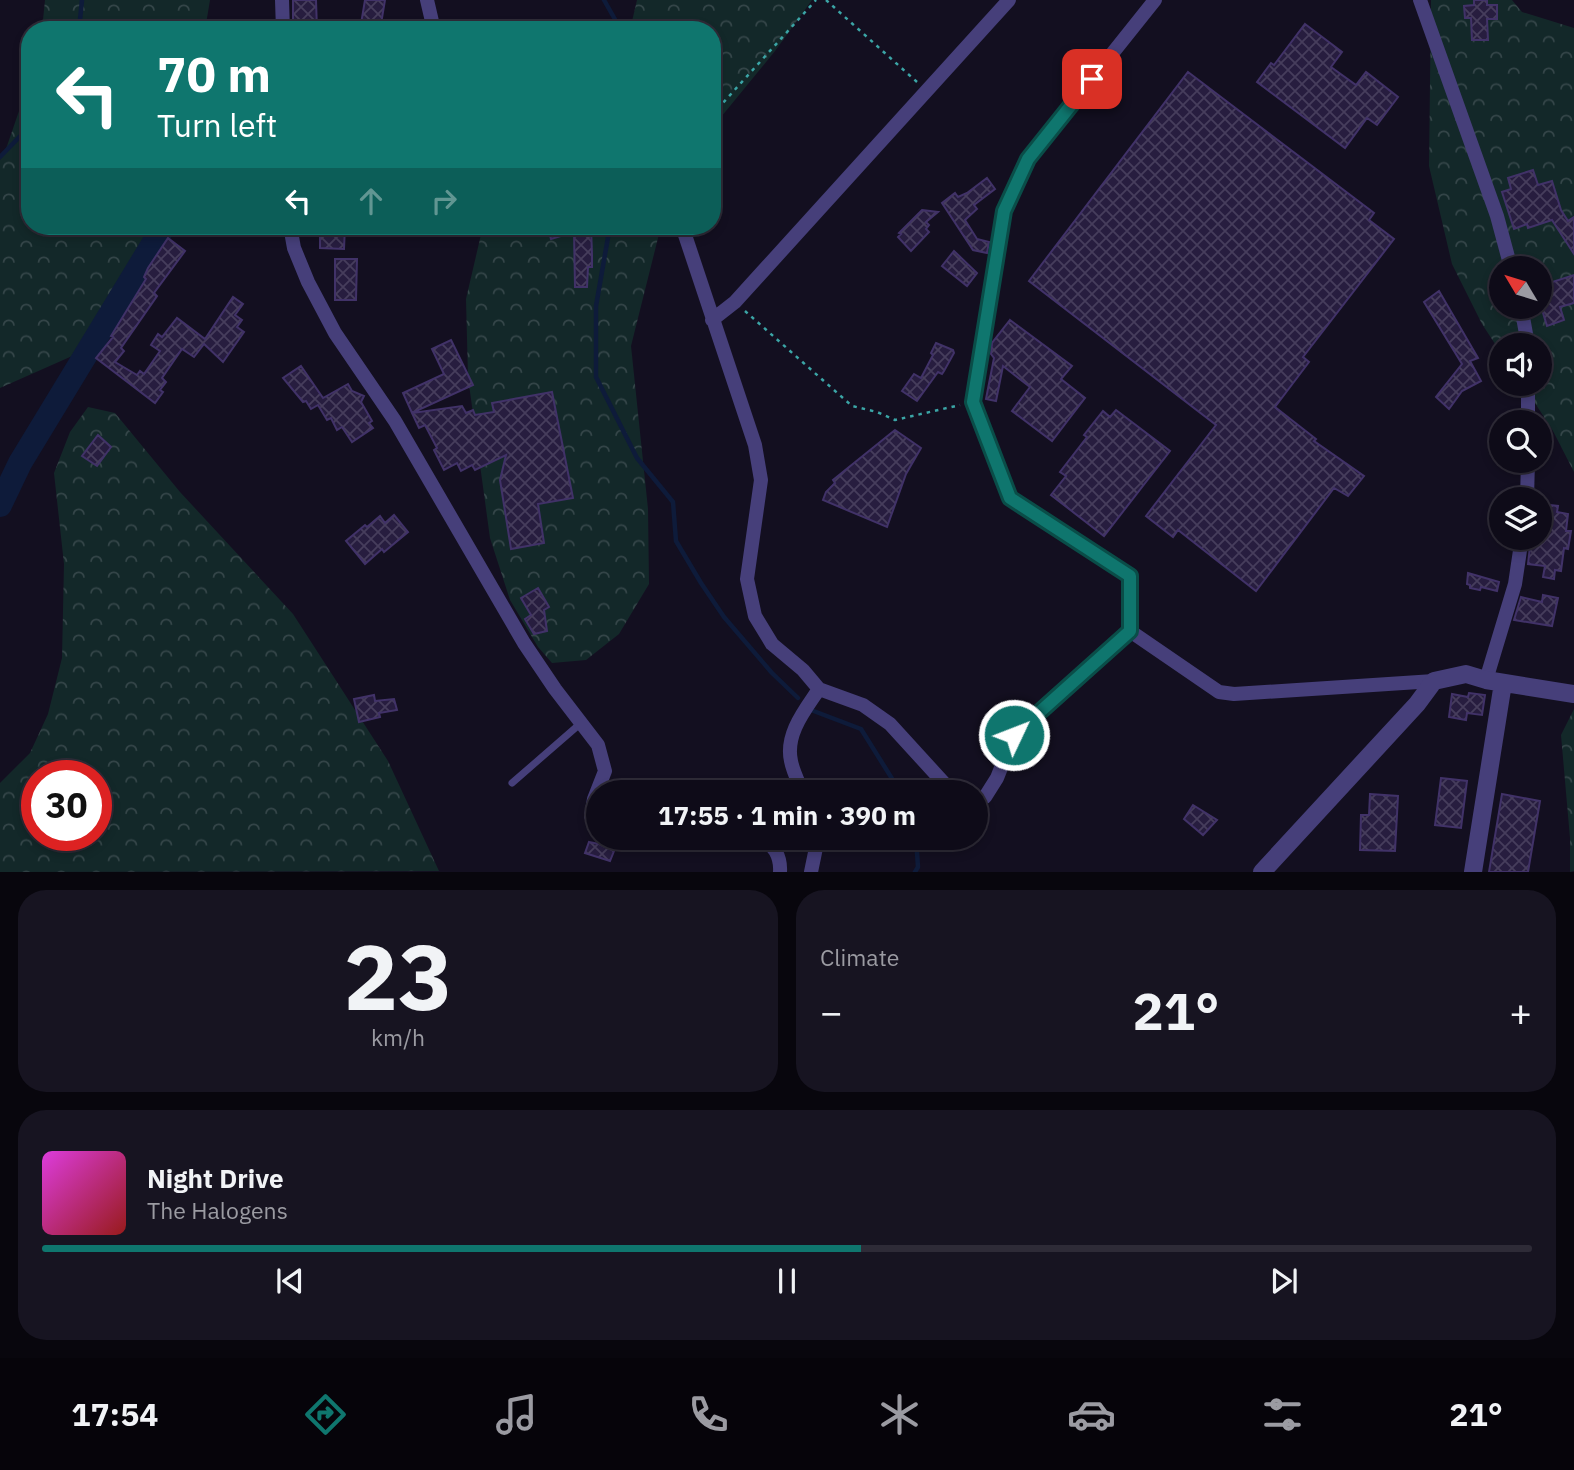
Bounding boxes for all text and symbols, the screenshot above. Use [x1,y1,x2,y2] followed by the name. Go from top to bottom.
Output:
[157,42,271,105] text: 70 m
[42,49,133,140] icon: left
[1062,49,1122,109] pin
[1073,60,1111,98] icon: arrive
[157,104,277,146] text: Turn left
[279,182,317,220] icon: left
[352,182,390,220] icon: ahead
[425,182,463,220] icon: right
[1489,256,1552,318] north arrow
[1489,256,1552,550] map controls
[1489,333,1552,396] button: sound
[1489,410,1552,473] button: search
[1489,487,1552,550] button: layers
[977,698,1051,772] position arrow
[21,760,112,851] speed limit sign: 30
[658,798,916,832] text: 17:55 · 1 min · 390 m
[343,917,453,1035] text: 23
[820,942,899,972] text: Climate
[1133,977,1219,1044] text: 21°
[820,987,843,1036] text: −
[1509,987,1532,1036] text: +
[371,1022,425,1052] text: km/h
[147,1161,284,1195] text: Night Drive
[147,1195,288,1225] text: The Halogens
[271,1262,309,1300] icon: previous
[768,1262,806,1300] icon: pause
[1265,1262,1303,1300] icon: next
[301,1390,350,1439] icon: directions
[492,1390,541,1439] icon: music
[684,1390,733,1439] icon: phone
[875,1390,924,1439] icon: climate
[1067,1390,1116,1439] icon: car
[1258,1390,1307,1439] icon: filters
[71,1393,159,1435] text: 17:54
[1449,1393,1503,1435] text: 21°

